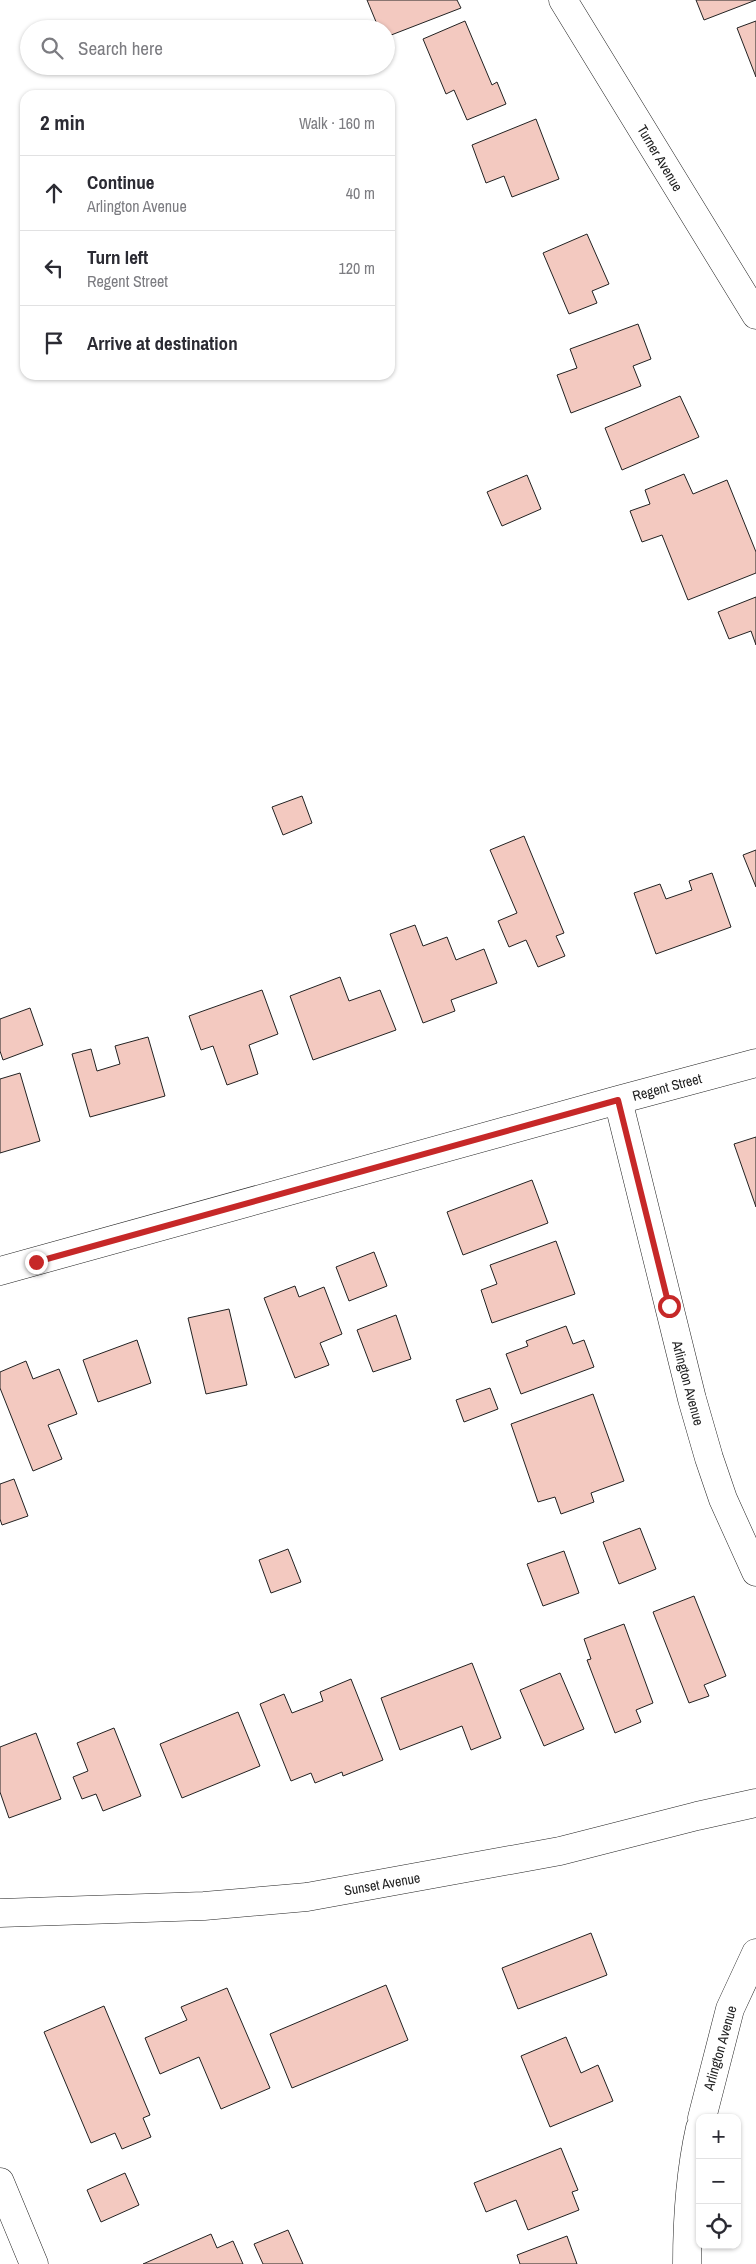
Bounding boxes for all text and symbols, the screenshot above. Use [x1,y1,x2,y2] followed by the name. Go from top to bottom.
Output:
[20,20,395,75] search box
[38,34,66,62] icon: search
[78,35,163,61] text: Search here
[40,108,85,137] text: 2 min
[299,112,375,134] text: Walk · 160 m
[633,122,687,194] street label: Turner Avenue
[87,169,155,195] text: Continue
[40,179,68,207] icon: ahead
[346,182,375,204] text: 40 m
[87,195,187,217] text: Arlington Avenue
[87,244,148,270] text: Turn left
[40,254,68,282] icon: left
[339,257,375,279] text: 120 m
[87,270,168,292] text: Regent Street
[40,329,68,357] icon: arrive
[87,330,238,356] text: Arrive at destination
[630,1069,704,1105] street label: Regent Street
[25,1251,48,1274] route end
[658,1295,681,1318] route start
[668,1338,708,1427] street label: Arlington Avenue
[342,1868,422,1900] street label: Sunset Avenue
[699,2004,741,2093] street label: Arlington Avenue
[696,2114,741,2249] map controls
[696,2114,741,2159] button: +
[696,2159,741,2204] button: −
[696,2204,741,2249] button: locate

